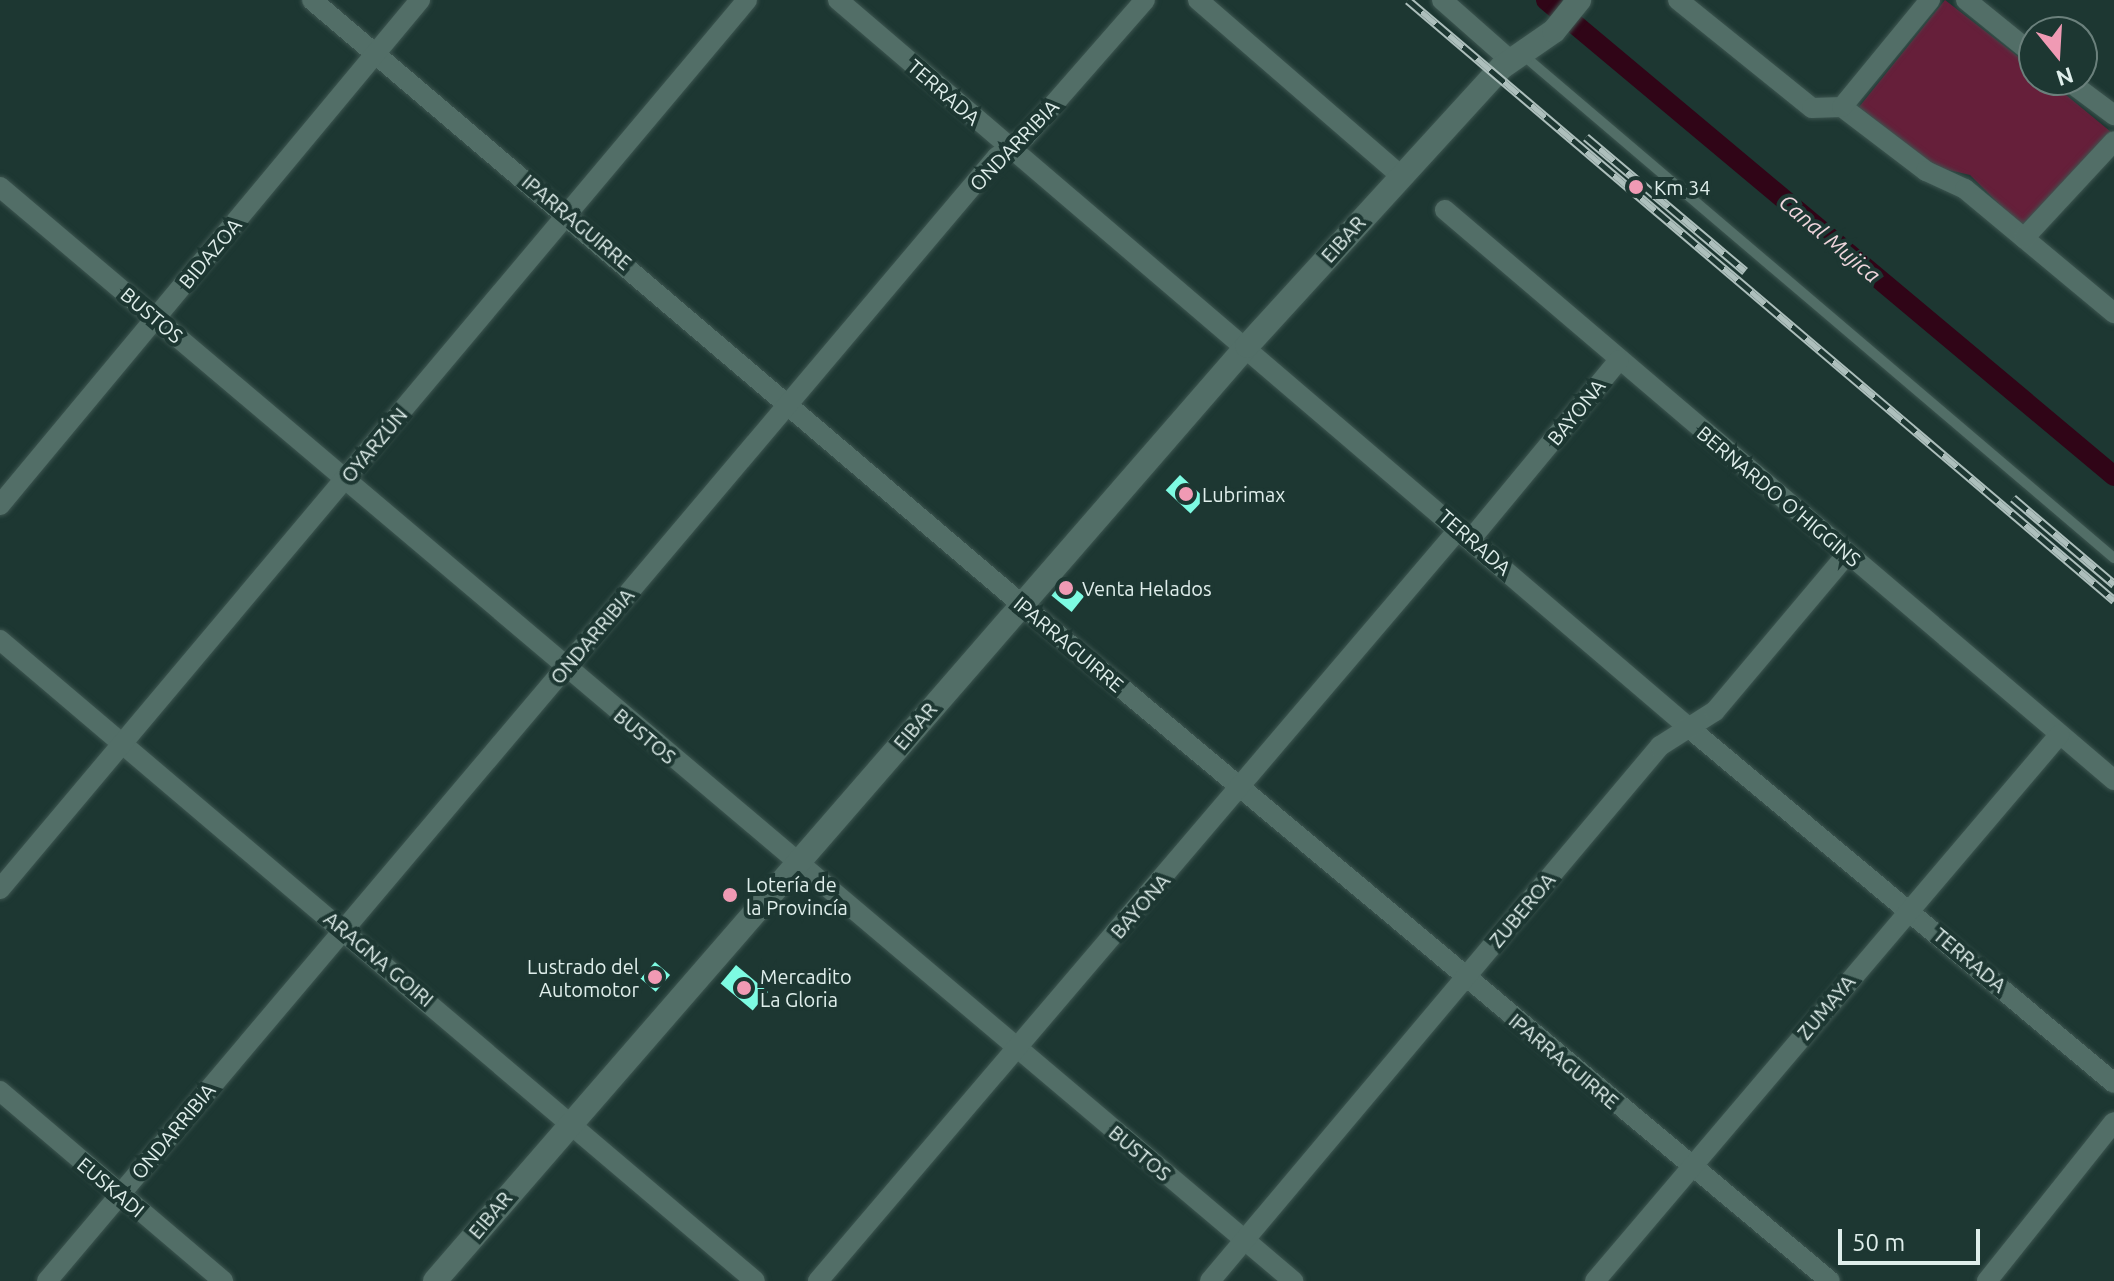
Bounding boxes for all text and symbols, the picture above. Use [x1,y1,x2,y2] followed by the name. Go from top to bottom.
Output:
[2018,16,2098,96] north arrow
[903,54,985,130] street label: TERRADA
[2053,63,2077,92] text: N
[965,94,1063,196] street label: ONDARRIBIA
[517,169,637,275] street label: IPARRAGUIRRE
[1654,175,1711,199] place label: Km 34
[1625,176,1647,198] marker: Km 34
[1774,188,1886,288] water label: Canal Mujica
[1316,211,1370,267] street label: EIBAR
[174,213,246,293] street label: BIDAZOA
[116,282,188,348] street label: BUSTOS
[1542,374,1610,450] street label: BAYONA
[336,403,412,487] street label: OYARZÚN
[1692,421,1866,571] street label: BERNARDO O'HIGGINS
[1202,482,1285,506] place label: Lubrimax
[1177,485,1195,503] marker: Lubrimax
[1434,504,1516,580] street label: TERRADA
[1082,576,1212,600] place label: Venta Helados
[1057,579,1075,597] marker: Venta Helados
[545,583,639,689] street label: ONDARRIBIA
[1009,591,1129,697] street label: IPARRAGUIRRE
[888,697,942,755] street label: EIBAR
[609,703,681,769] street label: BUSTOS
[1484,868,1560,952] street label: ZUBEROA
[1105,869,1175,943] street label: BAYONA
[746,872,848,919] place label: Lotería de la Provincía
[721,886,739,904] marker: Lotería de la Provincía
[319,906,439,1012] street label: ARAGNA GOIRI
[1929,923,2011,997] street label: TERRADA
[527,954,639,1001] place label: Lustrado del Automotor
[760,964,852,1011] place label: Mercadito La Gloria
[646,968,664,986] marker: Lustrado del Automotor
[1792,970,1860,1044] street label: ZUMAYA
[735,979,753,997] marker: Mercadito La Gloria
[1504,1008,1624,1114] street label: IPARRAGUIRRE
[126,1078,220,1184] street label: ONDARRIBIA
[1104,1120,1176,1186] street label: BUSTOS
[73,1152,149,1222] street label: EUSKADI
[463,1186,517,1244] street label: EIBAR
[1842,1213,1984,1263] scale bar
[1852,1229,1905,1256] text: 50 m

